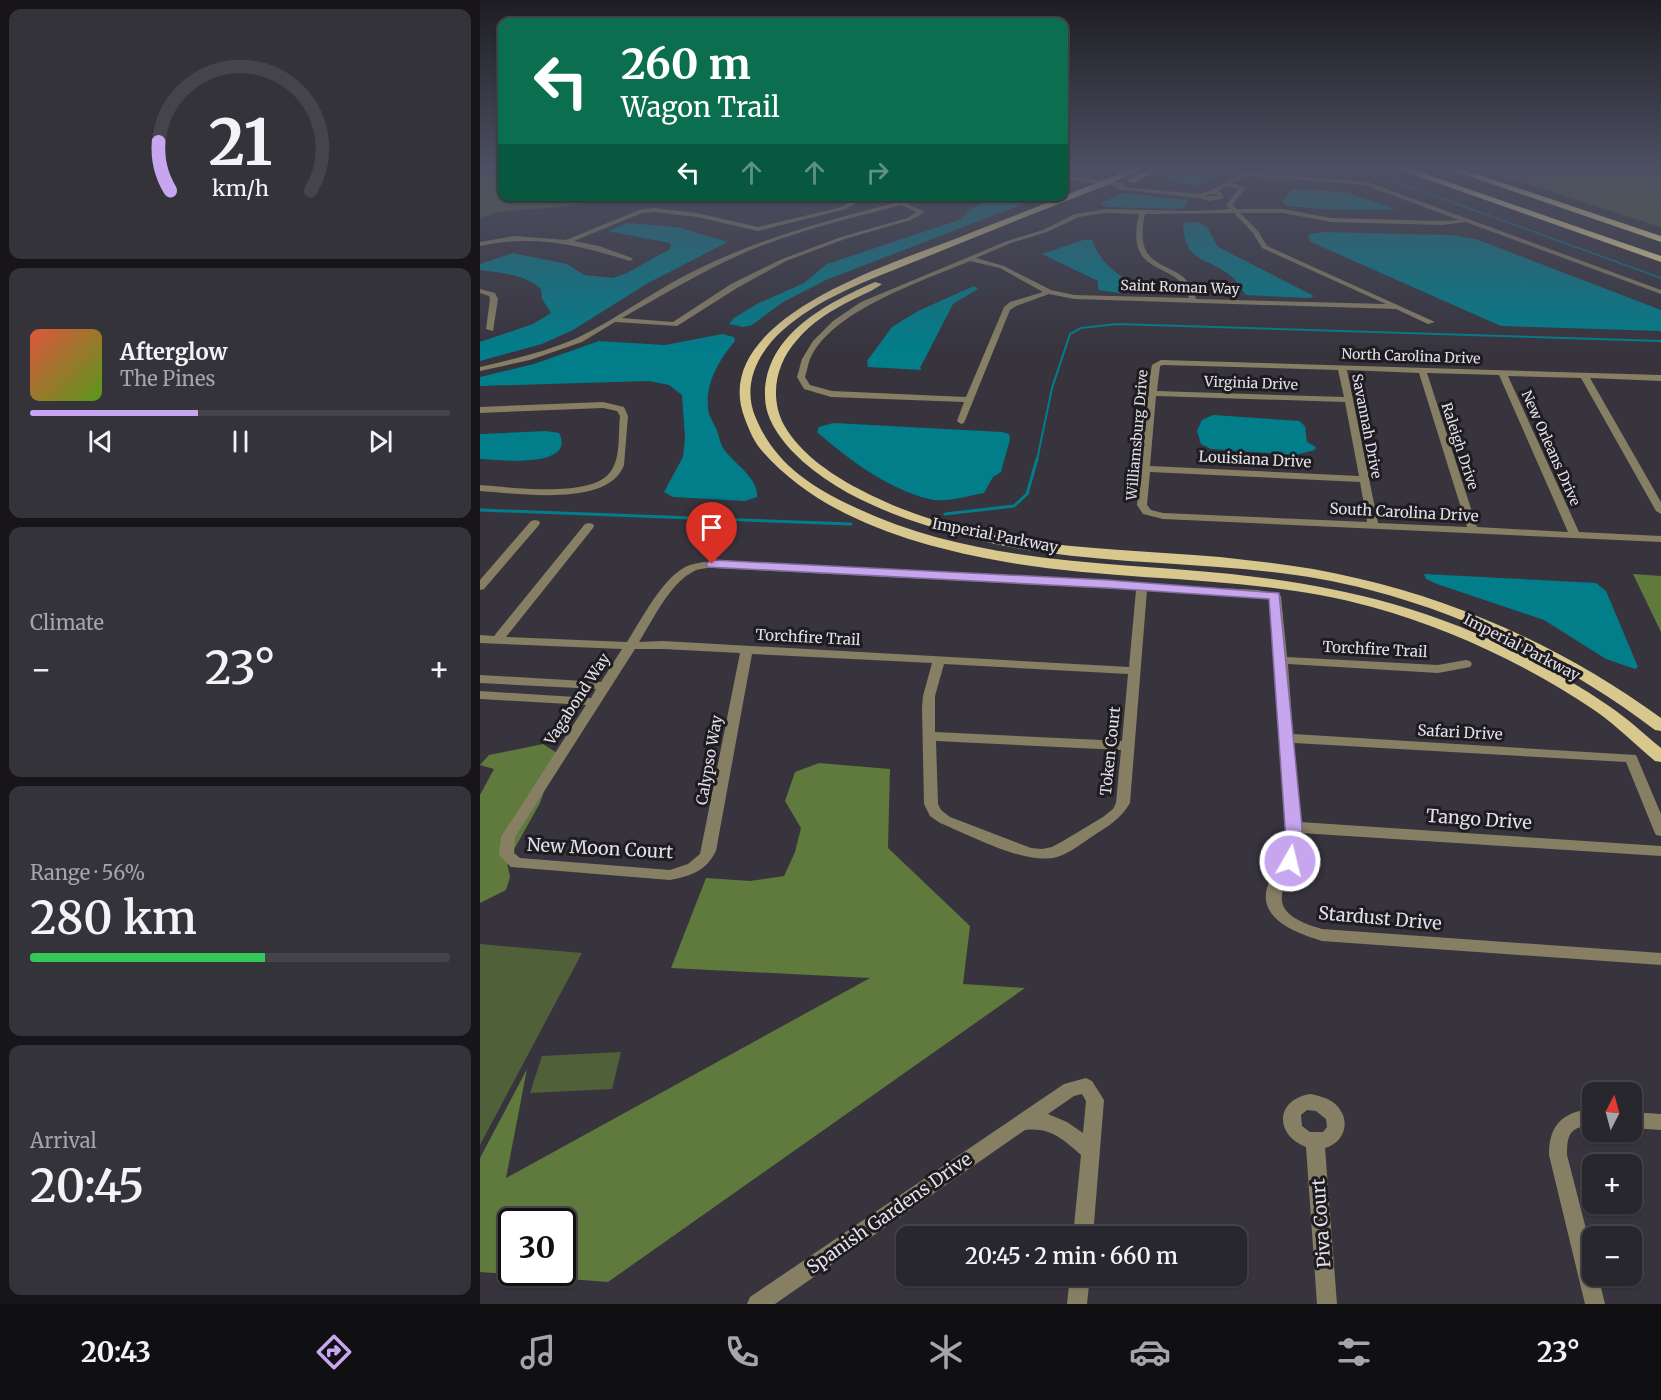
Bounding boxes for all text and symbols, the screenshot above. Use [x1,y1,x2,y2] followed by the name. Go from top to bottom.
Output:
[621,38,751,90] text: 260 m
[522,42,600,120] icon: left
[621,90,780,124] text: Wagon Trail
[208,104,272,182] text: 21
[672,156,705,189] icon: left
[735,156,768,189] icon: ahead
[798,156,831,189] icon: ahead
[861,156,894,189] icon: right
[212,175,268,202] text: km/h
[1120,276,1241,298] street label: Saint Roman Way
[120,338,227,366] text: Afterglow
[1341,345,1481,367] street label: North Carolina Drive
[120,366,215,391] text: The Pines
[1122,369,1152,502] street label: Williamsburg Drive
[1203,372,1298,394] street label: Virginia Drive
[1348,372,1386,480] street label: Savannah Drive
[1517,388,1585,508] street label: New Orleans Drive
[1437,400,1483,492] street label: Raleigh Drive
[84,425,117,458] icon: previous
[224,425,257,458] icon: pause
[364,425,397,458] icon: next
[1198,447,1312,471] street label: Louisiana Drive
[1329,499,1479,525] street label: South Carolina Drive
[686,502,737,564] pin
[695,511,728,544] icon: arrive
[930,513,1060,557] street label: Imperial Parkway
[30,610,104,635] text: Climate
[1461,610,1584,685] street label: Imperial Parkway
[755,625,861,649] street label: Torchfire Trail
[1322,637,1428,661] street label: Torchfire Trail
[205,640,275,696] text: 23°
[30,649,52,690] text: −
[428,649,450,690] text: +
[540,649,614,749] street label: Vagabond Way
[1096,705,1124,796] street label: Token Court
[692,713,726,806] street label: Calypso Way
[1417,720,1503,744] street label: Safari Drive
[1425,804,1533,834] street label: Tango Drive
[1258,829,1322,893] position arrow
[526,833,674,863] street label: New Moon Court
[30,860,145,885] text: Range · 56%
[30,890,197,946] text: 280 km
[1317,901,1443,935] street label: Stardust Drive
[1582,1082,1642,1142] north arrow
[1582,1082,1642,1286] map controls
[30,1128,97,1153] text: Arrival
[802,1147,976,1279] street label: Spanish Gardens Drive
[1582,1154,1642,1214] button: +
[30,1158,144,1214] text: 20:45
[1306,1178,1336,1268] street label: Piva Court
[498,1208,576,1286] speed limit sign: 30
[1582,1226,1642,1286] button: −
[965,1242,1178,1270] text: 20:45 · 2 min · 660 m
[313,1331,355,1373] icon: directions
[517,1331,559,1373] icon: music
[721,1331,763,1373] icon: phone
[925,1331,967,1373] icon: climate
[1129,1331,1171,1373] icon: car
[1333,1331,1375,1373] icon: filters
[81,1335,151,1369] text: 20:43
[1537,1335,1580,1369] text: 23°

